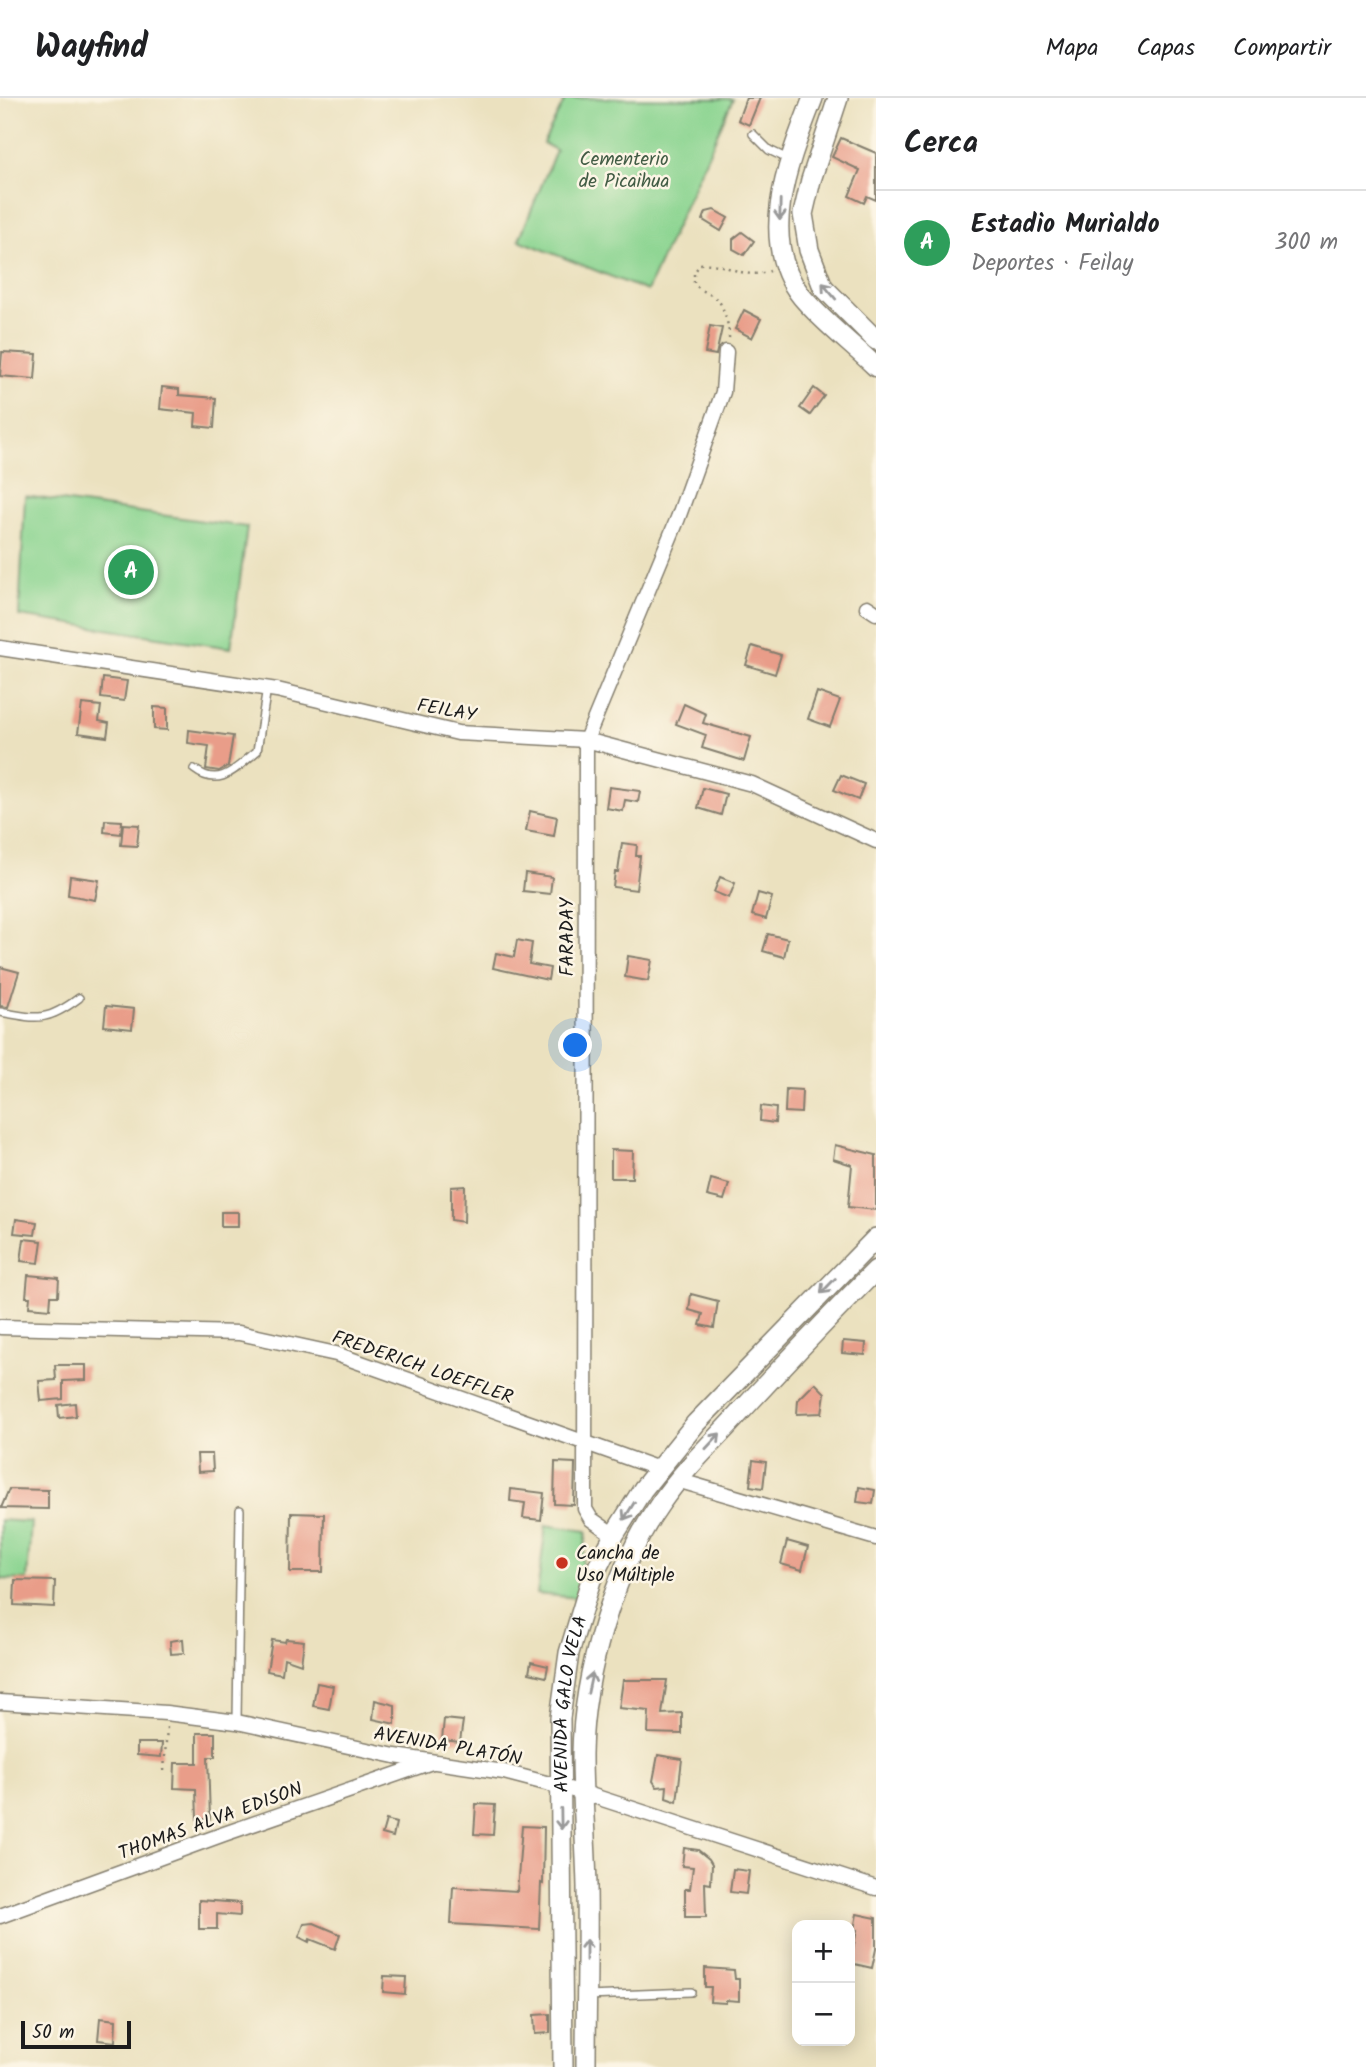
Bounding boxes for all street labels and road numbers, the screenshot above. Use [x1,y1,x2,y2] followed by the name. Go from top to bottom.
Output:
[415,691,480,731] street label: FEILAY
[553,896,583,976] street label: FARADAY
[328,1323,517,1413] street label: FREDERICH LOEFFLER
[547,1612,596,1793] street label: AVENIDA GALO VELA
[371,1719,524,1775] street label: AVENIDA PLATÓN
[114,1775,307,1869] street label: THOMAS ALVA EDISON

